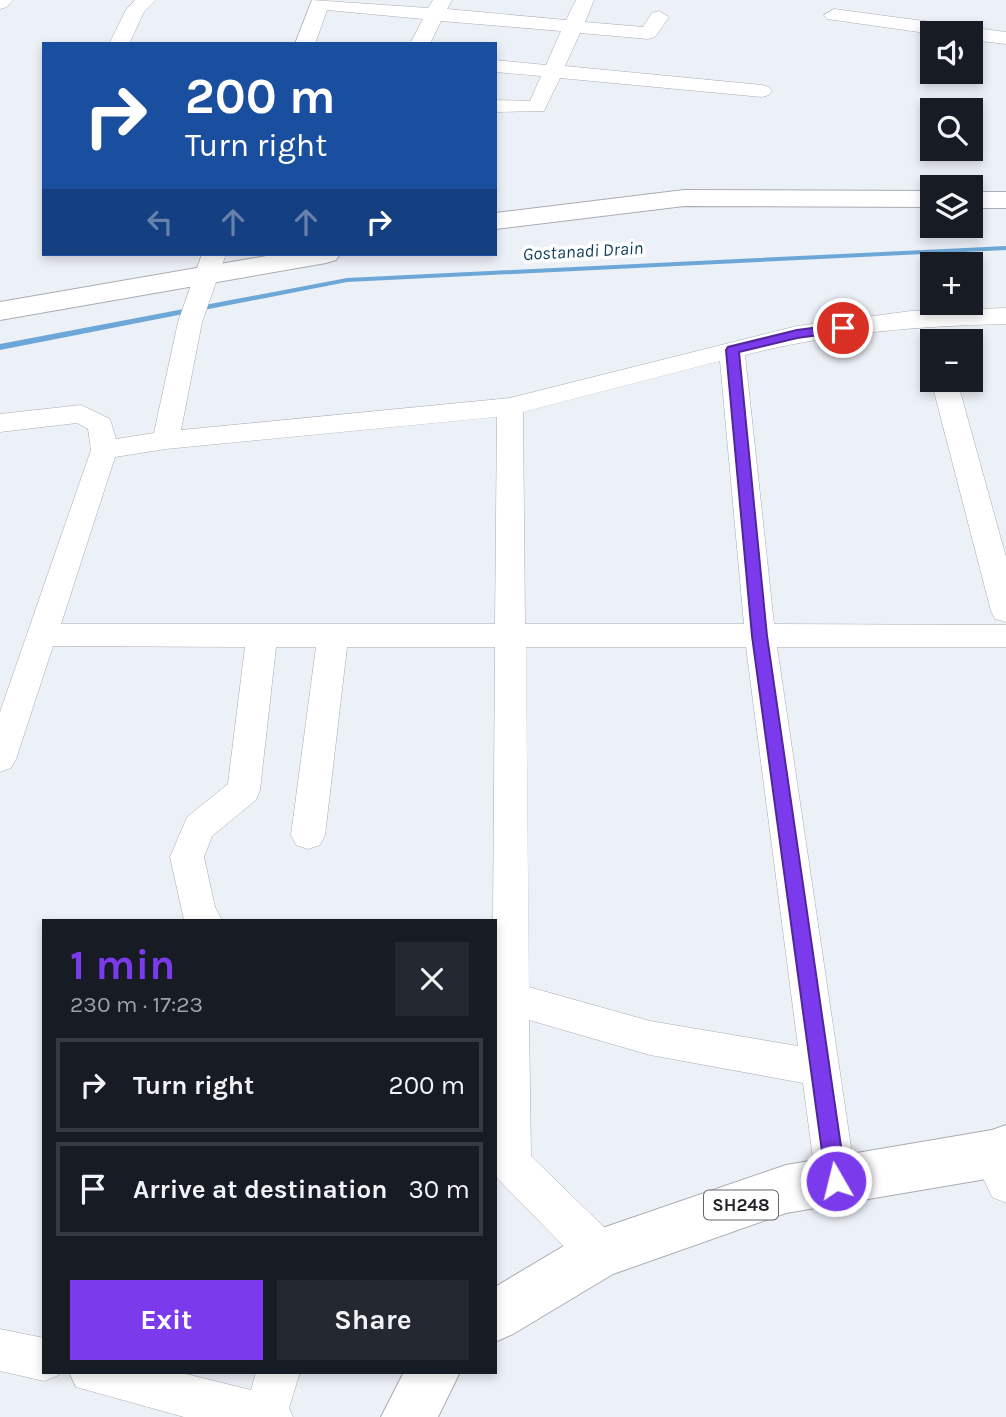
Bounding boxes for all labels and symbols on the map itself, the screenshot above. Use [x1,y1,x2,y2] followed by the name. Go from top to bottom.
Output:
[522,237,644,265] water label: Gostanadi Drain
[813,298,873,358] pin
[799,1144,873,1218] position arrow
[704,1190,778,1220] road number: SH248

